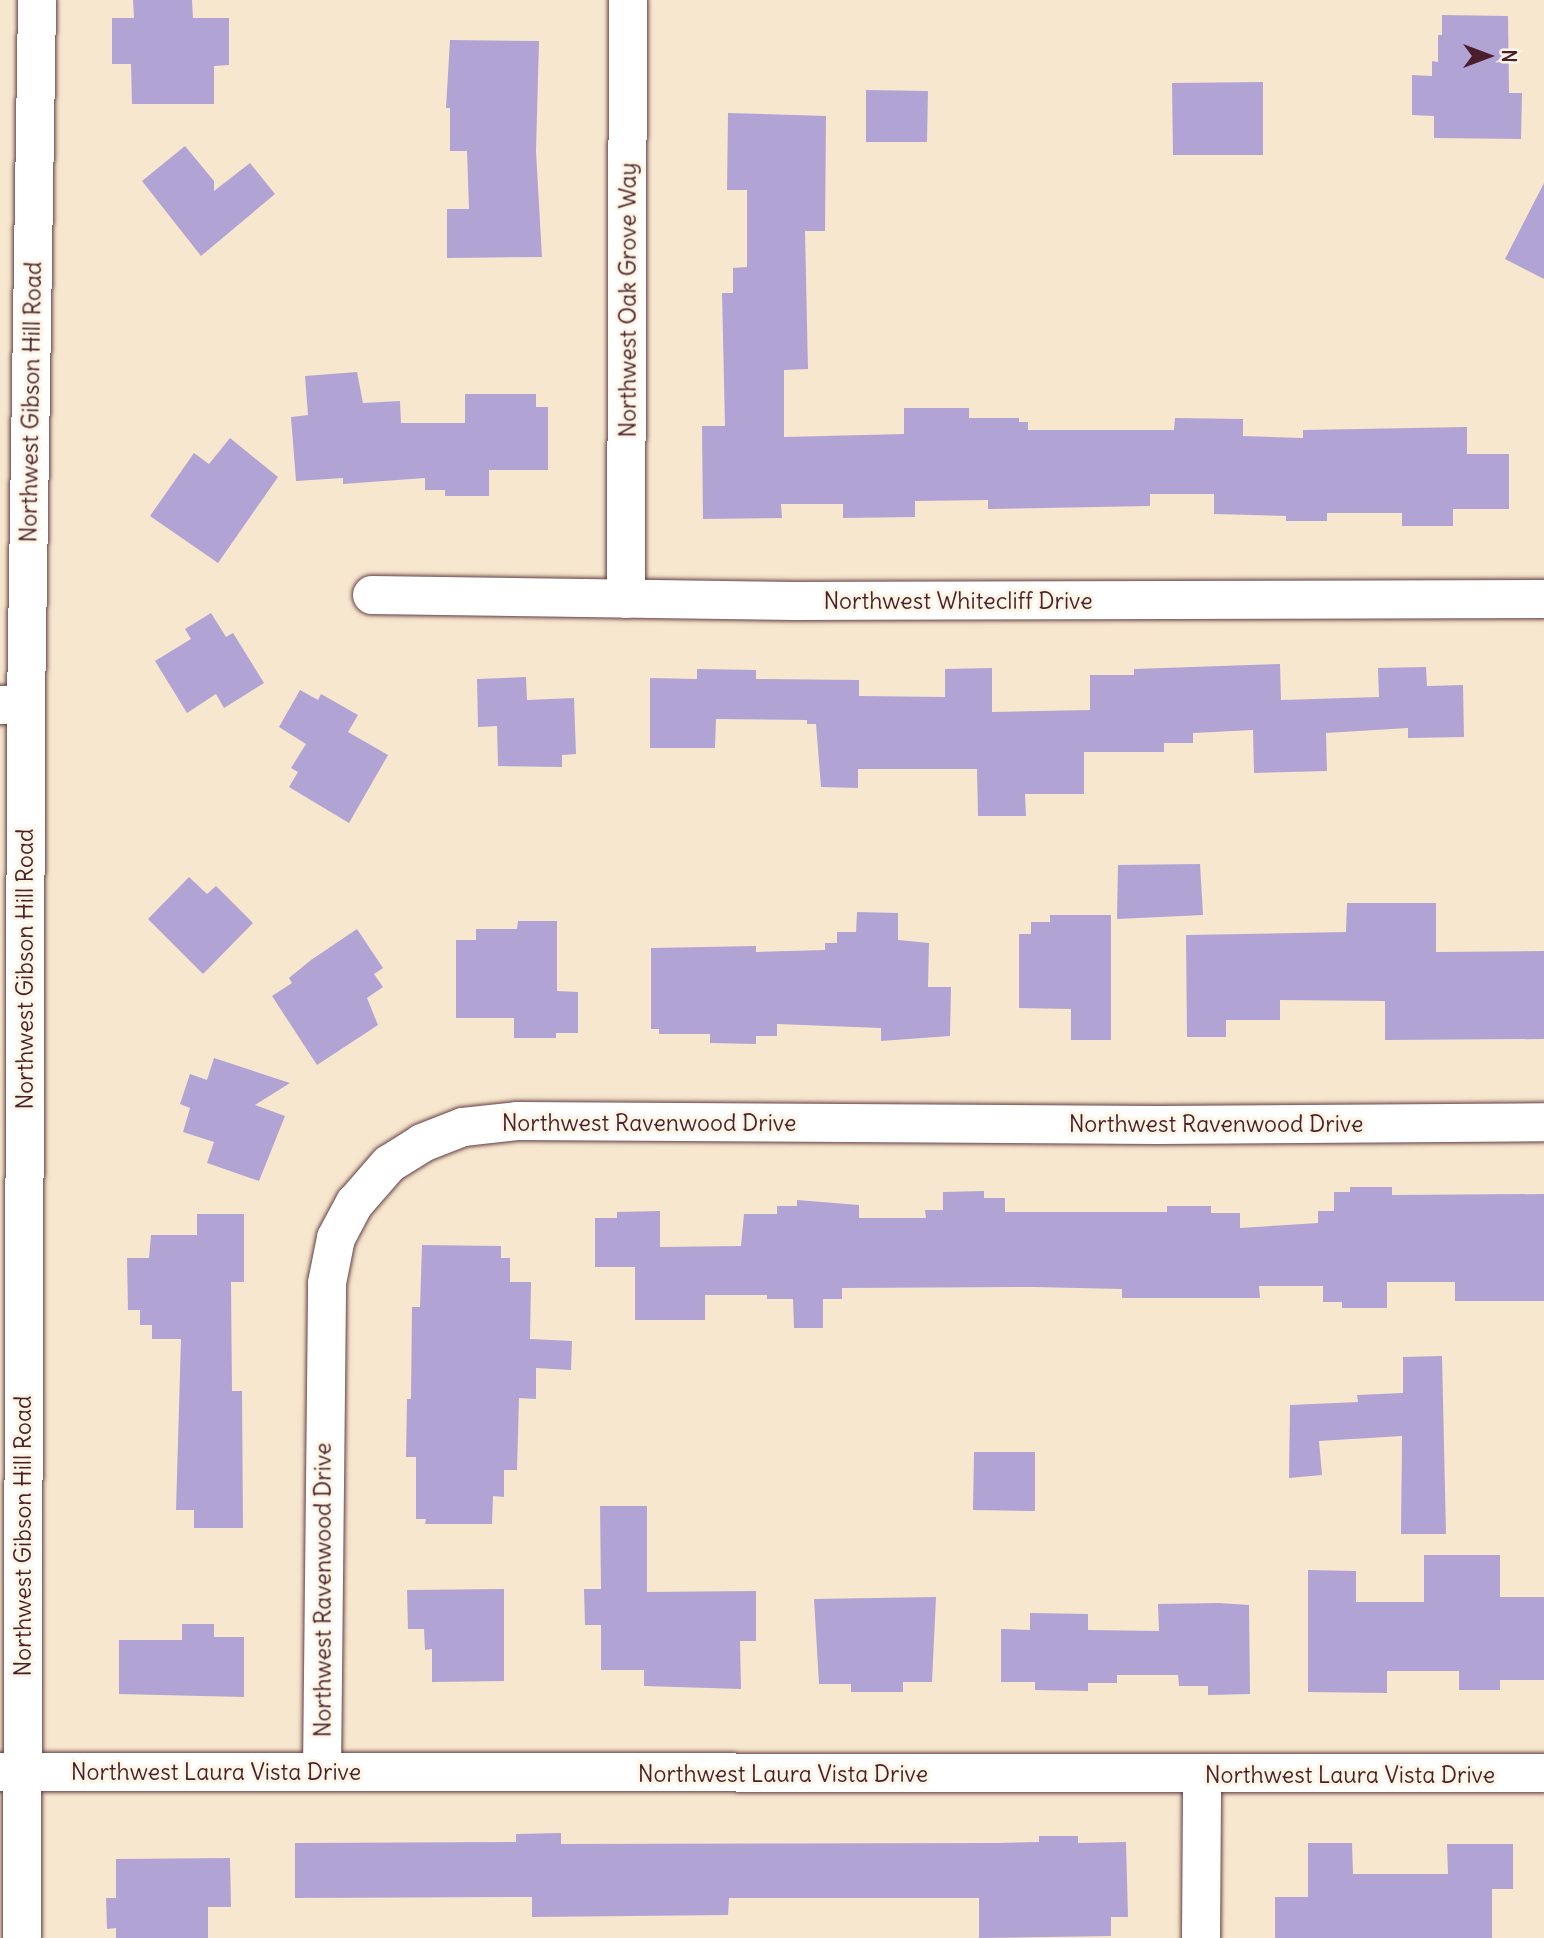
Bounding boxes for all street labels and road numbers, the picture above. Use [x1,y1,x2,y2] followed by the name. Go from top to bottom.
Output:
[614,162,642,438] street label: Northwest Oak Grove Way
[15,261,47,543] street label: Northwest Gibson Hill Road
[823,587,1093,615] street label: Northwest Whitecliff Drive
[11,828,39,1110] street label: Northwest Gibson Hill Road
[502,1109,796,1137] street label: Northwest Ravenwood Drive
[1069,1110,1363,1138] street label: Northwest Ravenwood Drive
[9,1395,37,1677] street label: Northwest Gibson Hill Road
[309,1443,337,1737] street label: Northwest Ravenwood Drive
[71,1758,361,1786] street label: Northwest Laura Vista Drive
[638,1760,928,1788] street label: Northwest Laura Vista Drive
[1205,1761,1495,1789] street label: Northwest Laura Vista Drive

